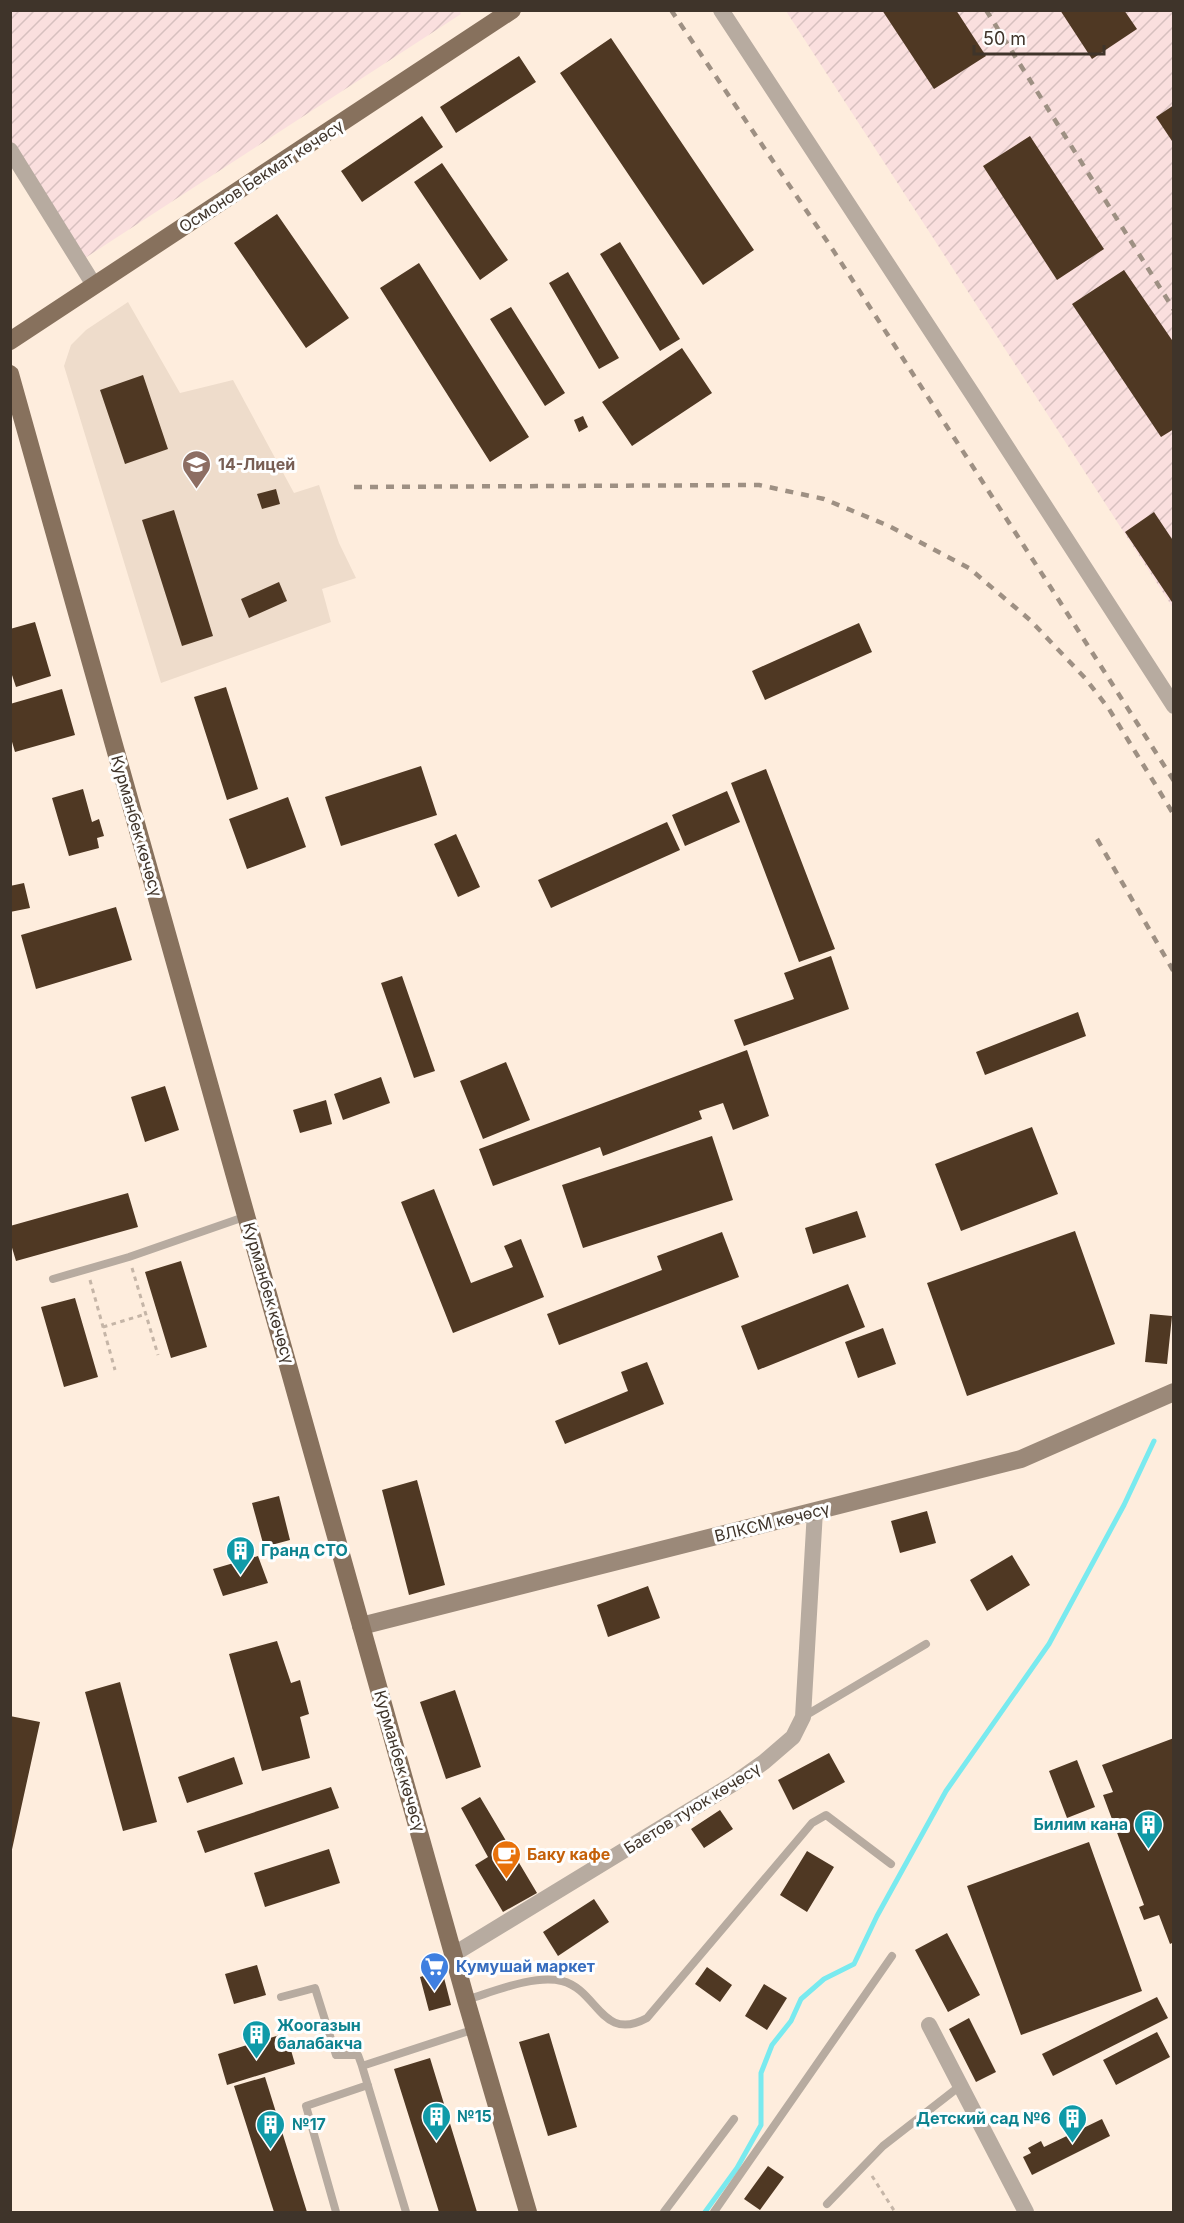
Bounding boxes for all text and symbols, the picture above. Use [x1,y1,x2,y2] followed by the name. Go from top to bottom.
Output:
[974,18,1104,56] scale bar
[983,28,1026,49] text: 50 m
[175,115,347,237] street label: Осмонов Бекмат көчөсү
[181,448,213,490] school or university icon: 14-Лицей
[218,454,295,474] place label: 14-Лицей
[107,753,167,899] street label: Курманбек көчөсү
[239,1220,299,1366] street label: Курманбек көчөсү
[712,1498,832,1546] street label: ВЛКСМ көчөсү
[224,1534,256,1576] building icon: Гранд СТО
[261,1540,348,1560] place label: Гранд СТО
[370,1688,430,1834] street label: Курманбек көчөсү
[620,1758,764,1858] street label: Баетов туюк көчөсү
[1133,1808,1165,1850] building icon: Билим кана
[1033,1814,1128,1834] place label: Билим кана
[490,1838,522,1880] cafe icon: Баку кафе
[527,1844,610,1864] place label: Баку кафе
[419,1950,451,1992] supermarket icon: Кумушай маркет
[456,1956,595,1976] place label: Кумушай маркет
[277,2015,362,2053] place label: Жоогазын балабакча
[240,2018,272,2060] building icon: Жоогазын балабакча
[420,2100,452,2142] building icon: №15
[1056,2102,1088,2144] building icon: Детский сад №6
[457,2106,492,2126] place label: №15
[255,2108,287,2150] building icon: №17
[916,2108,1051,2128] place label: Детский сад №6
[292,2114,326,2134] place label: №17

